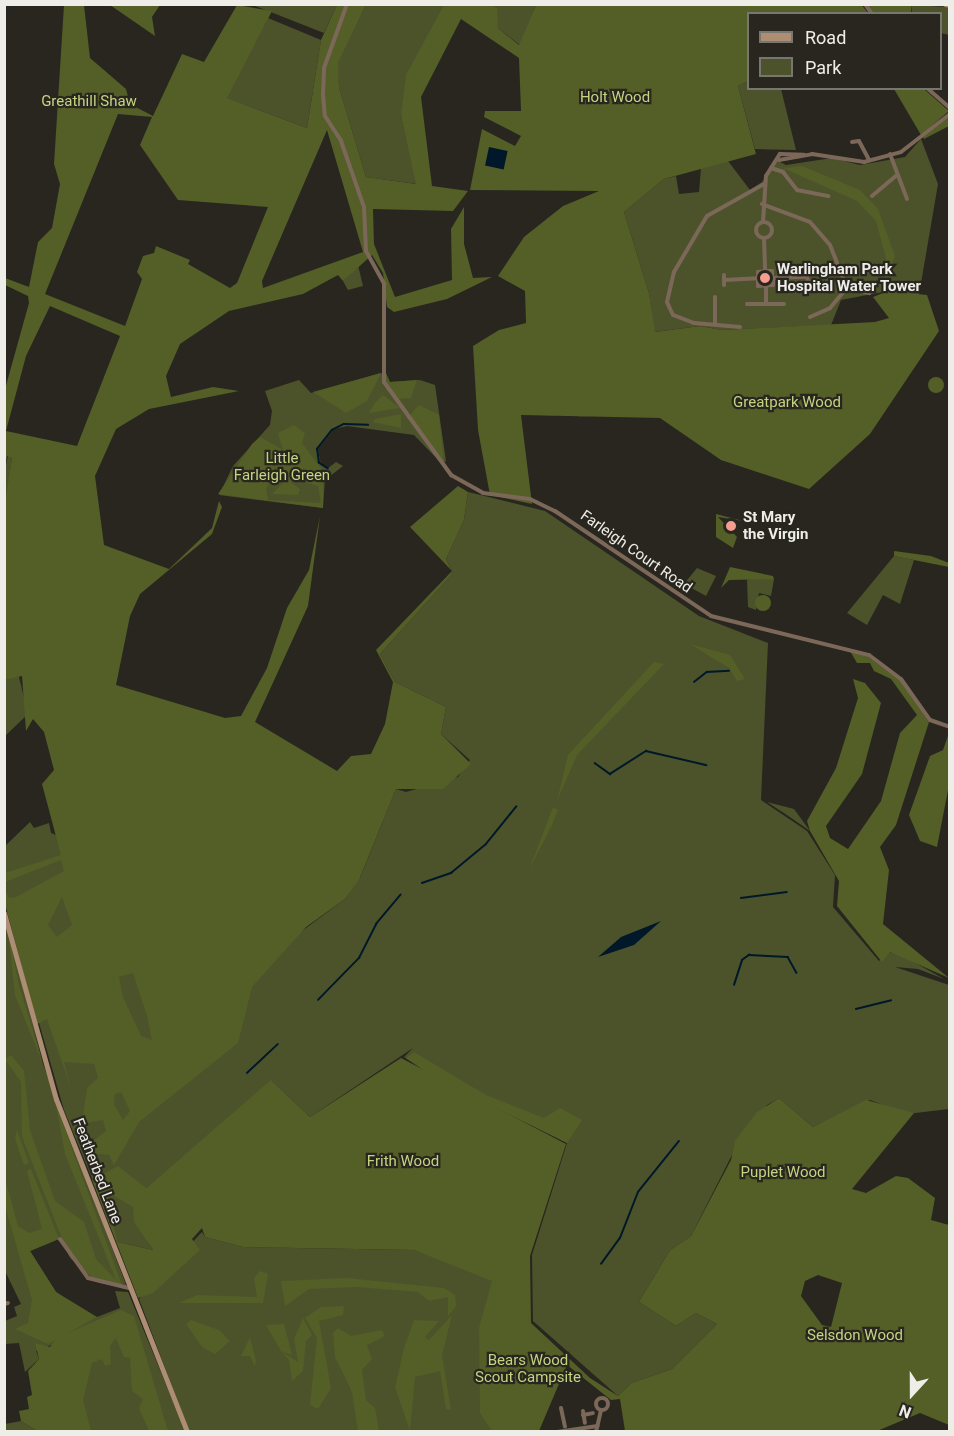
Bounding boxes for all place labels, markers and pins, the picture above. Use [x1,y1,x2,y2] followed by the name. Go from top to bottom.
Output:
[777,260,921,295] place label: Warlingham Park Hospital Water Tower
[758,271,772,285] marker: Warlingham Park Hospital Water Tower
[743,508,808,543] place label: St Mary the Virgin
[724,519,738,533] marker: St Mary the Virgin

